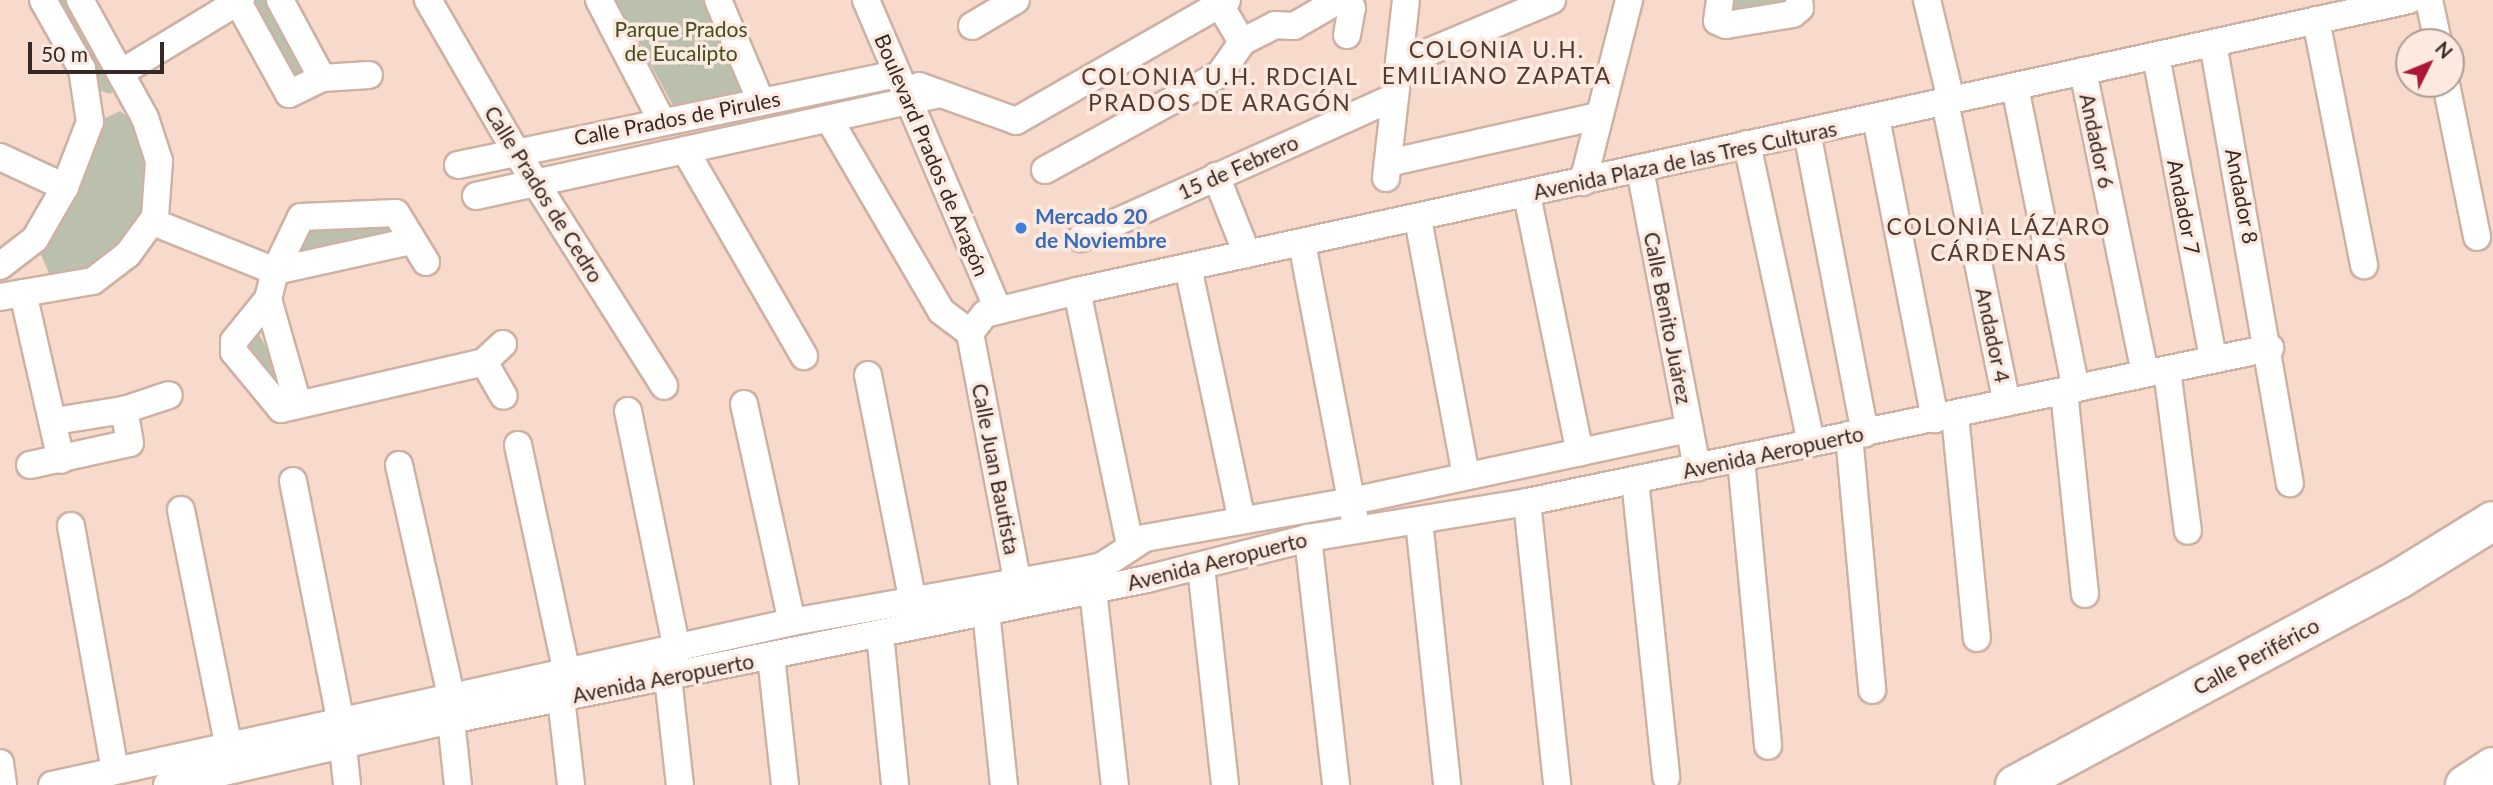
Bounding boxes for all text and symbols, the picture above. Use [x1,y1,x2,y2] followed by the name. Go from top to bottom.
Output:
[615,16,747,66] park label: Parque Prados de Eucalipto
[32,28,168,72] scale bar
[2395,28,2465,98] north arrow
[869,30,995,280] street label: Boulevard Prados de Aragón
[1384,35,1610,89] district label: COLONIA U.H. EMILIANO ZAPATA
[2431,36,2458,63] text: N
[41,41,88,66] text: 50 m
[1083,62,1357,116] district label: COLONIA U.H. RDCIAL PRADOS DE ARAGÓN
[572,86,782,150] street label: Calle Prados de Pirules
[2075,91,2119,191] street label: Andador 6
[479,101,609,287] street label: Calle Prados de Cedro
[1531,115,1839,205] street label: Avenida Plaza de las Tres Culturas
[1174,129,1302,205] street label: 15 de Febrero
[2220,146,2264,246] street label: Andador 8
[2162,157,2206,257] street label: Andador 7
[1035,203,1167,253] place label: Mercado 20 de Noviembre
[1888,212,2110,266] district label: COLONIA LÁZARO CÁRDENAS
[1013,220,1029,236] marker: Mercado 20 de Noviembre
[1639,230,1697,406] street label: Calle Benito Juárez
[1971,285,2015,385] street label: Andador 4
[967,381,1025,557] street label: Calle Juan Bautista
[1680,420,1866,484] street label: Avenida Aeropuerto
[1124,526,1310,596] street label: Avenida Aeropuerto
[2189,612,2323,700] street label: Calle Periférico
[570,648,756,708] street label: Avenida Aeropuerto

